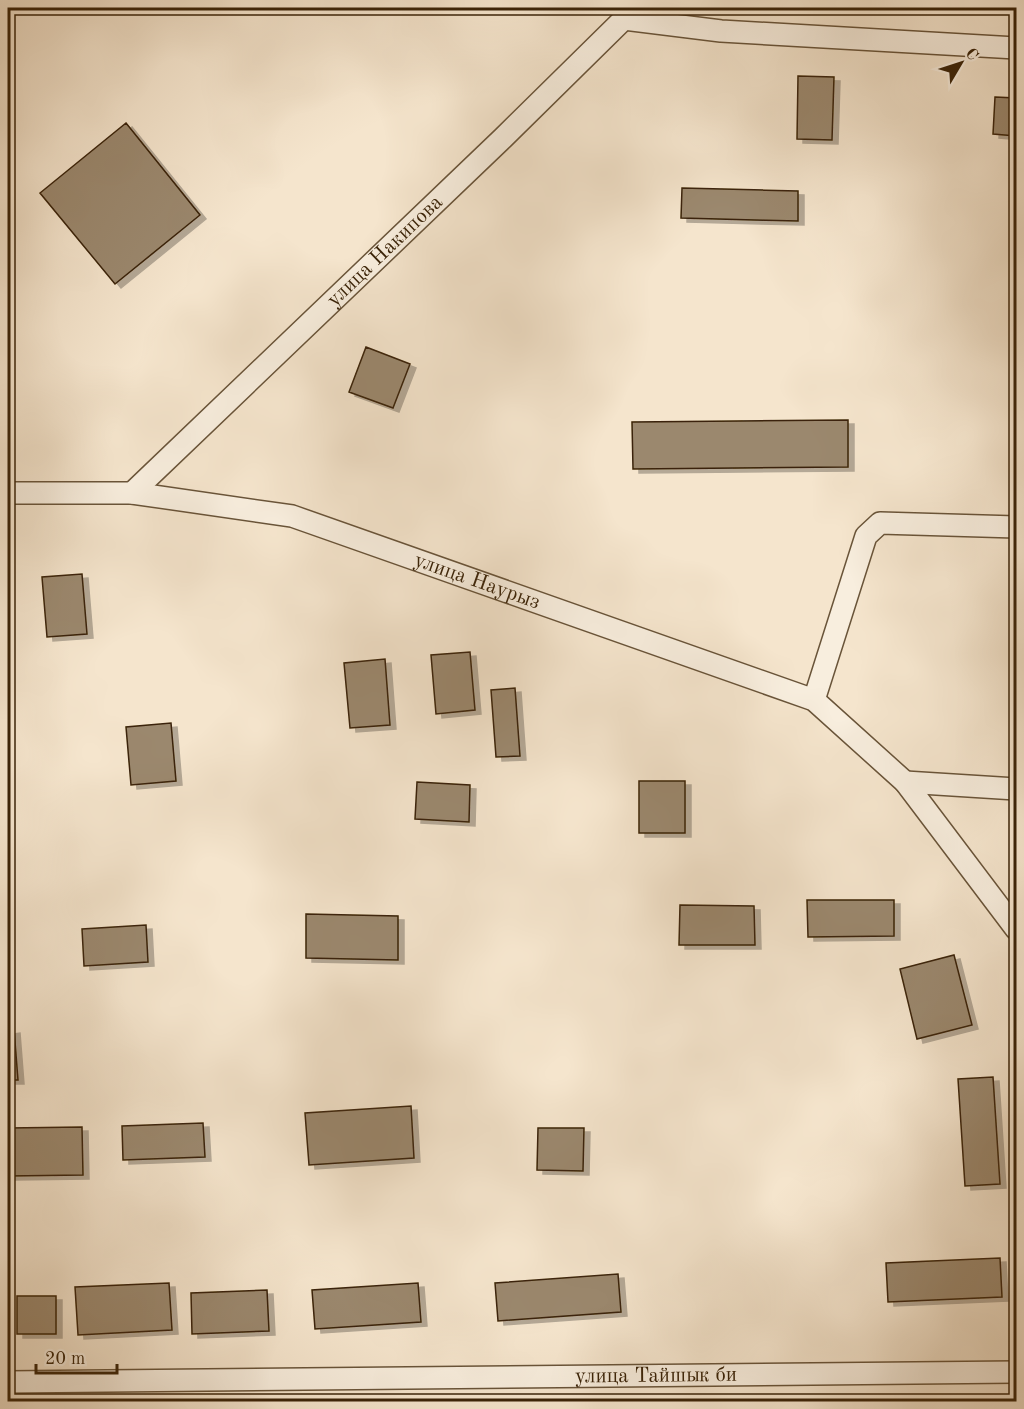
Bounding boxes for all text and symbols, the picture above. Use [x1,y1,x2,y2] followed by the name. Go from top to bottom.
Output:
[931,33,991,93] north arrow
[962,46,981,64] text: С
[323,191,447,311] street label: улица Накипова
[412,549,543,613] street label: улица Наурыз
[36,1337,117,1375] scale bar
[45,1350,85,1368] text: 20 m
[575,1364,737,1387] street label: улица Тайшык би

